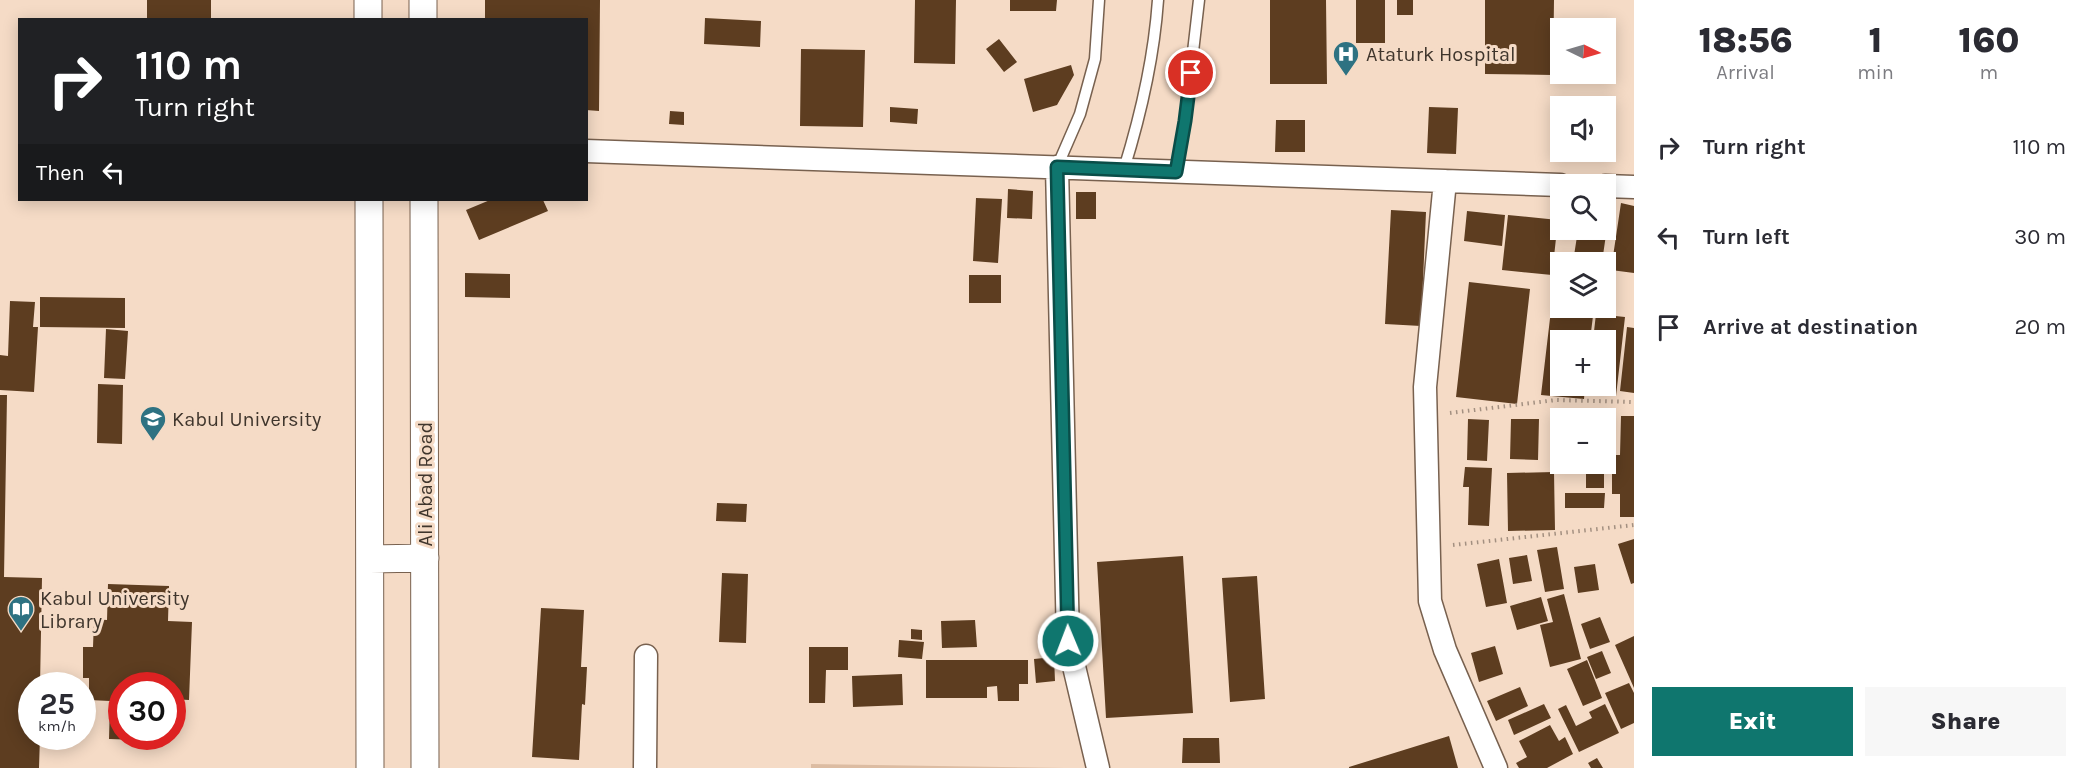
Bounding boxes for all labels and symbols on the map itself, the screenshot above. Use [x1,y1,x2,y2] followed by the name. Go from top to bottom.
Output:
[1550,18,1616,84] north arrow
[1331,39,1361,77] hospital icon: Ataturk Hospital
[1366,43,1516,66] place label: Ataturk Hospital
[1165,47,1216,98] pin
[138,404,168,442] school or university icon: Kabul University
[172,408,321,431] place label: Kabul University
[414,422,437,546] street label: Ali Abad Road
[40,587,189,633] place label: Kabul University Library
[6,594,36,632] library icon: Kabul University Library
[1036,609,1100,673] position arrow
[108,672,186,750] speed limit sign: 30

